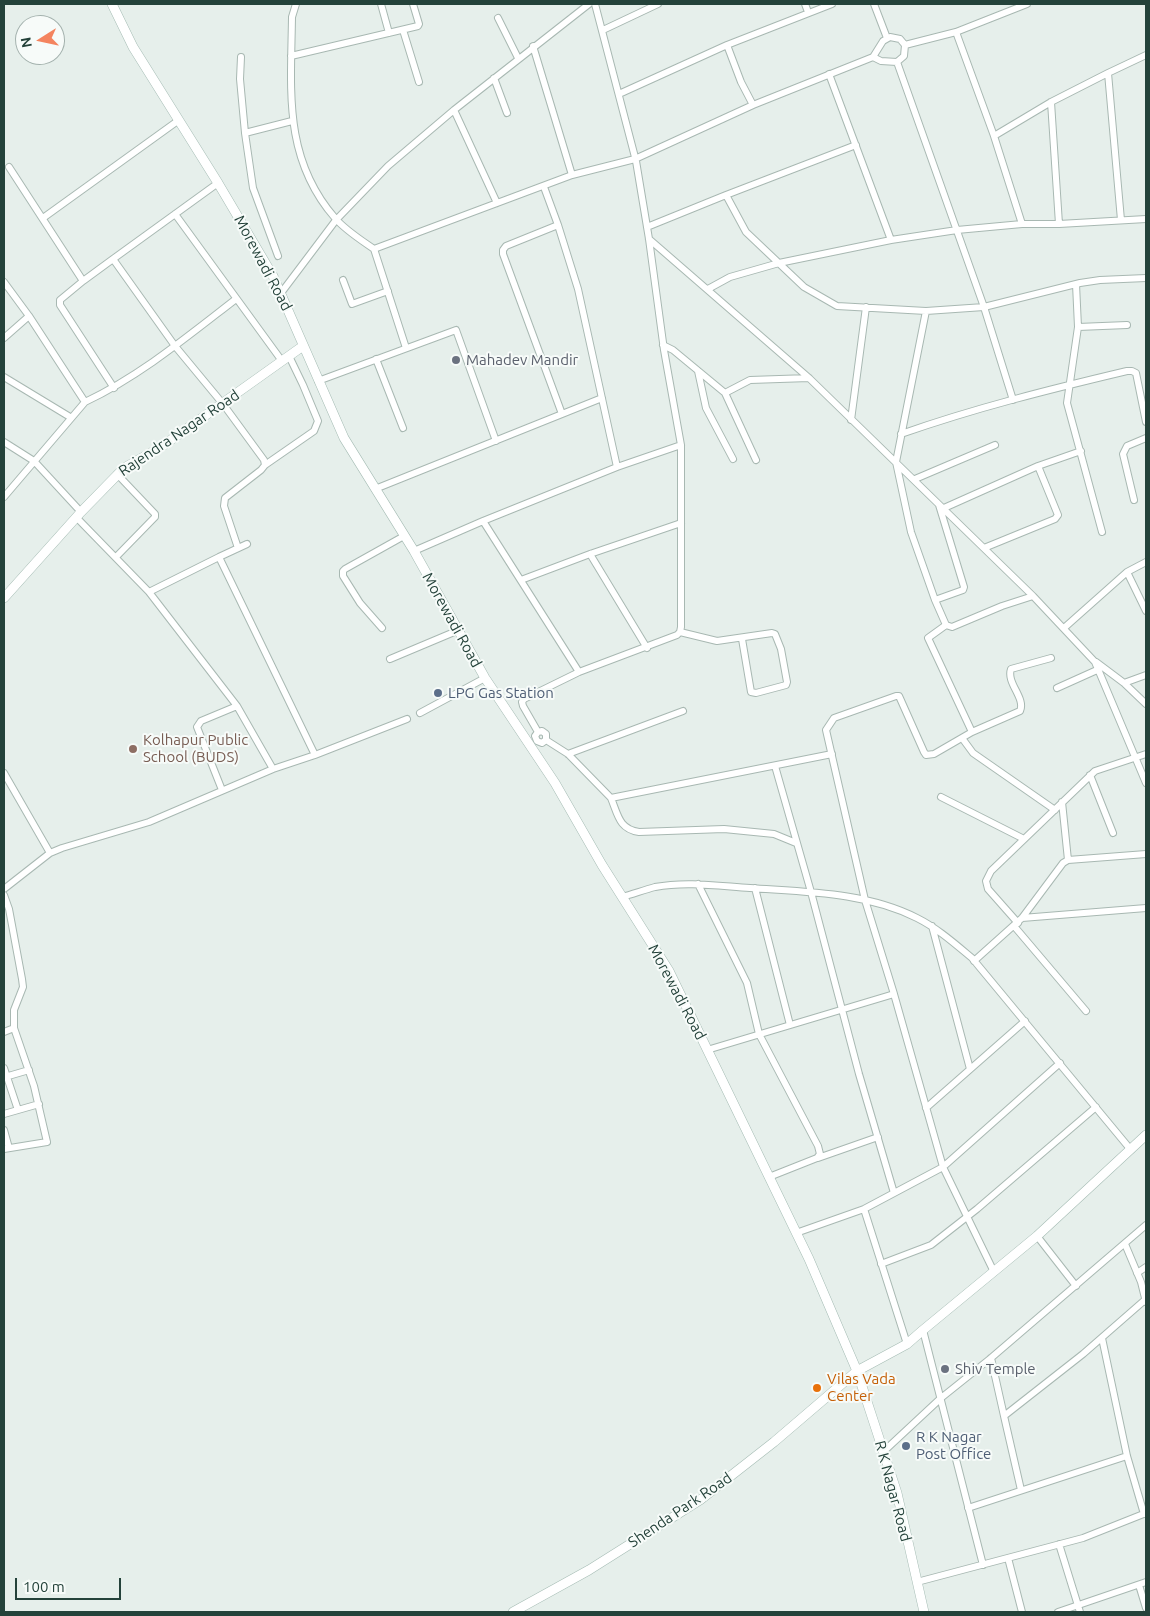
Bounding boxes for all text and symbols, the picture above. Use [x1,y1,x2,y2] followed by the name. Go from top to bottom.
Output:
[15,15,65,65] north arrow
[17,36,35,49] text: N
[230,212,296,314] street label: Morewadi Road
[466,351,578,369] place label: Mahadev Mandir
[450,354,462,366] marker: Mahadev Mandir
[115,386,243,480] street label: Rajendra Nagar Road
[419,569,485,671] street label: Morewadi Road
[448,684,554,702] place label: LPG Gas Station
[432,687,444,699] marker: LPG Gas Station
[143,731,248,766] place label: Kolhapur Public School (BUDS)
[127,743,139,755] marker: Kolhapur Public School (BUDS)
[644,941,710,1043] street label: Morewadi Road
[955,1360,1036,1378] place label: Shiv Temple
[939,1363,951,1375] marker: Shiv Temple
[827,1370,896,1405] place label: Vilas Vada Center
[811,1382,823,1394] marker: Vilas Vada Center
[916,1428,991,1463] place label: R K Nagar Post Office
[871,1439,915,1543] street label: R K Nagar Road
[900,1440,912,1452] marker: R K Nagar Post Office
[625,1469,735,1551] street label: Shenda Park Road
[18,1568,124,1600] scale bar
[23,1578,65,1595] text: 100 m

